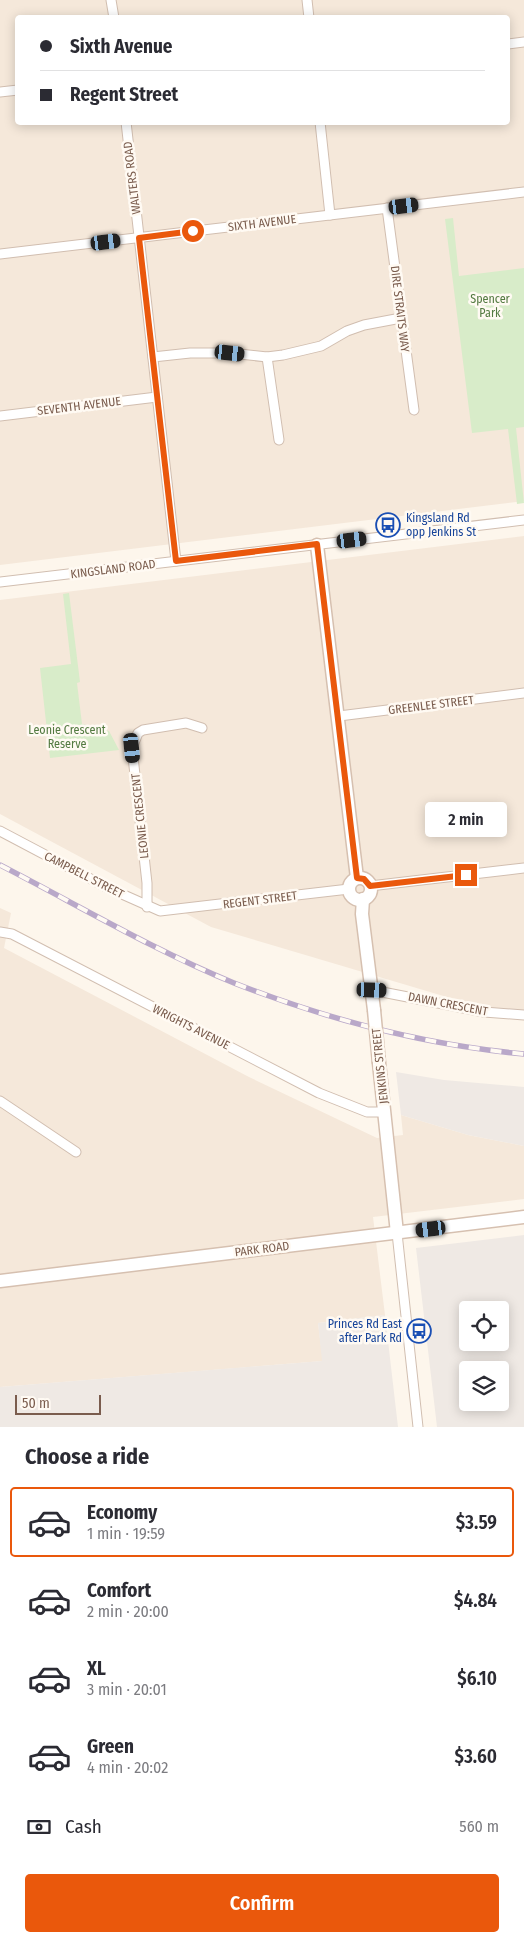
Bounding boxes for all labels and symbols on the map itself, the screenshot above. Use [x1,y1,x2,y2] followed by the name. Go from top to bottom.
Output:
[121,141,143,215] street label: WALTERS ROAD
[388,197,419,215] car
[227,212,297,234] street label: SIXTH AVENUE
[182,220,204,242] route start
[90,233,121,251] car
[388,265,412,353] street label: DIRE STRAITS WAY
[470,292,511,320] park label: Spencer Park
[214,344,245,362] car
[36,394,122,418] street label: SEVENTH AVENUE
[406,511,476,539] place label: Kingsland Rd opp Jenkins St
[375,512,401,538] bus stop icon: Kingsland Rd opp Jenkins St
[336,531,367,549] car
[70,557,156,581] street label: KINGSLAND ROAD
[387,693,475,717] street label: GREENLEE STREET
[28,723,106,751] park label: Leonie Crescent Reserve
[122,732,141,764] car
[129,772,151,859] street label: LEONIE CRESCENT
[425,802,507,838] callout: 2 min
[42,849,127,901] street label: CAMPBELL STREET
[455,864,477,886] route end
[222,888,298,912] street label: REGENT STREET
[356,982,387,998] car
[407,989,489,1019] street label: DAWN CRESCENT
[150,1002,232,1053] street label: WRIGHTS AVENUE
[369,1027,391,1105] street label: JENKINS STREET
[415,1220,446,1238] car
[234,1239,290,1259] street label: PARK ROAD
[328,1317,402,1345] place label: Princes Rd East after Park Rd
[406,1318,432,1344] bus stop icon: Princes Rd East after Park Rd
[15,1392,101,1415] scale bar

